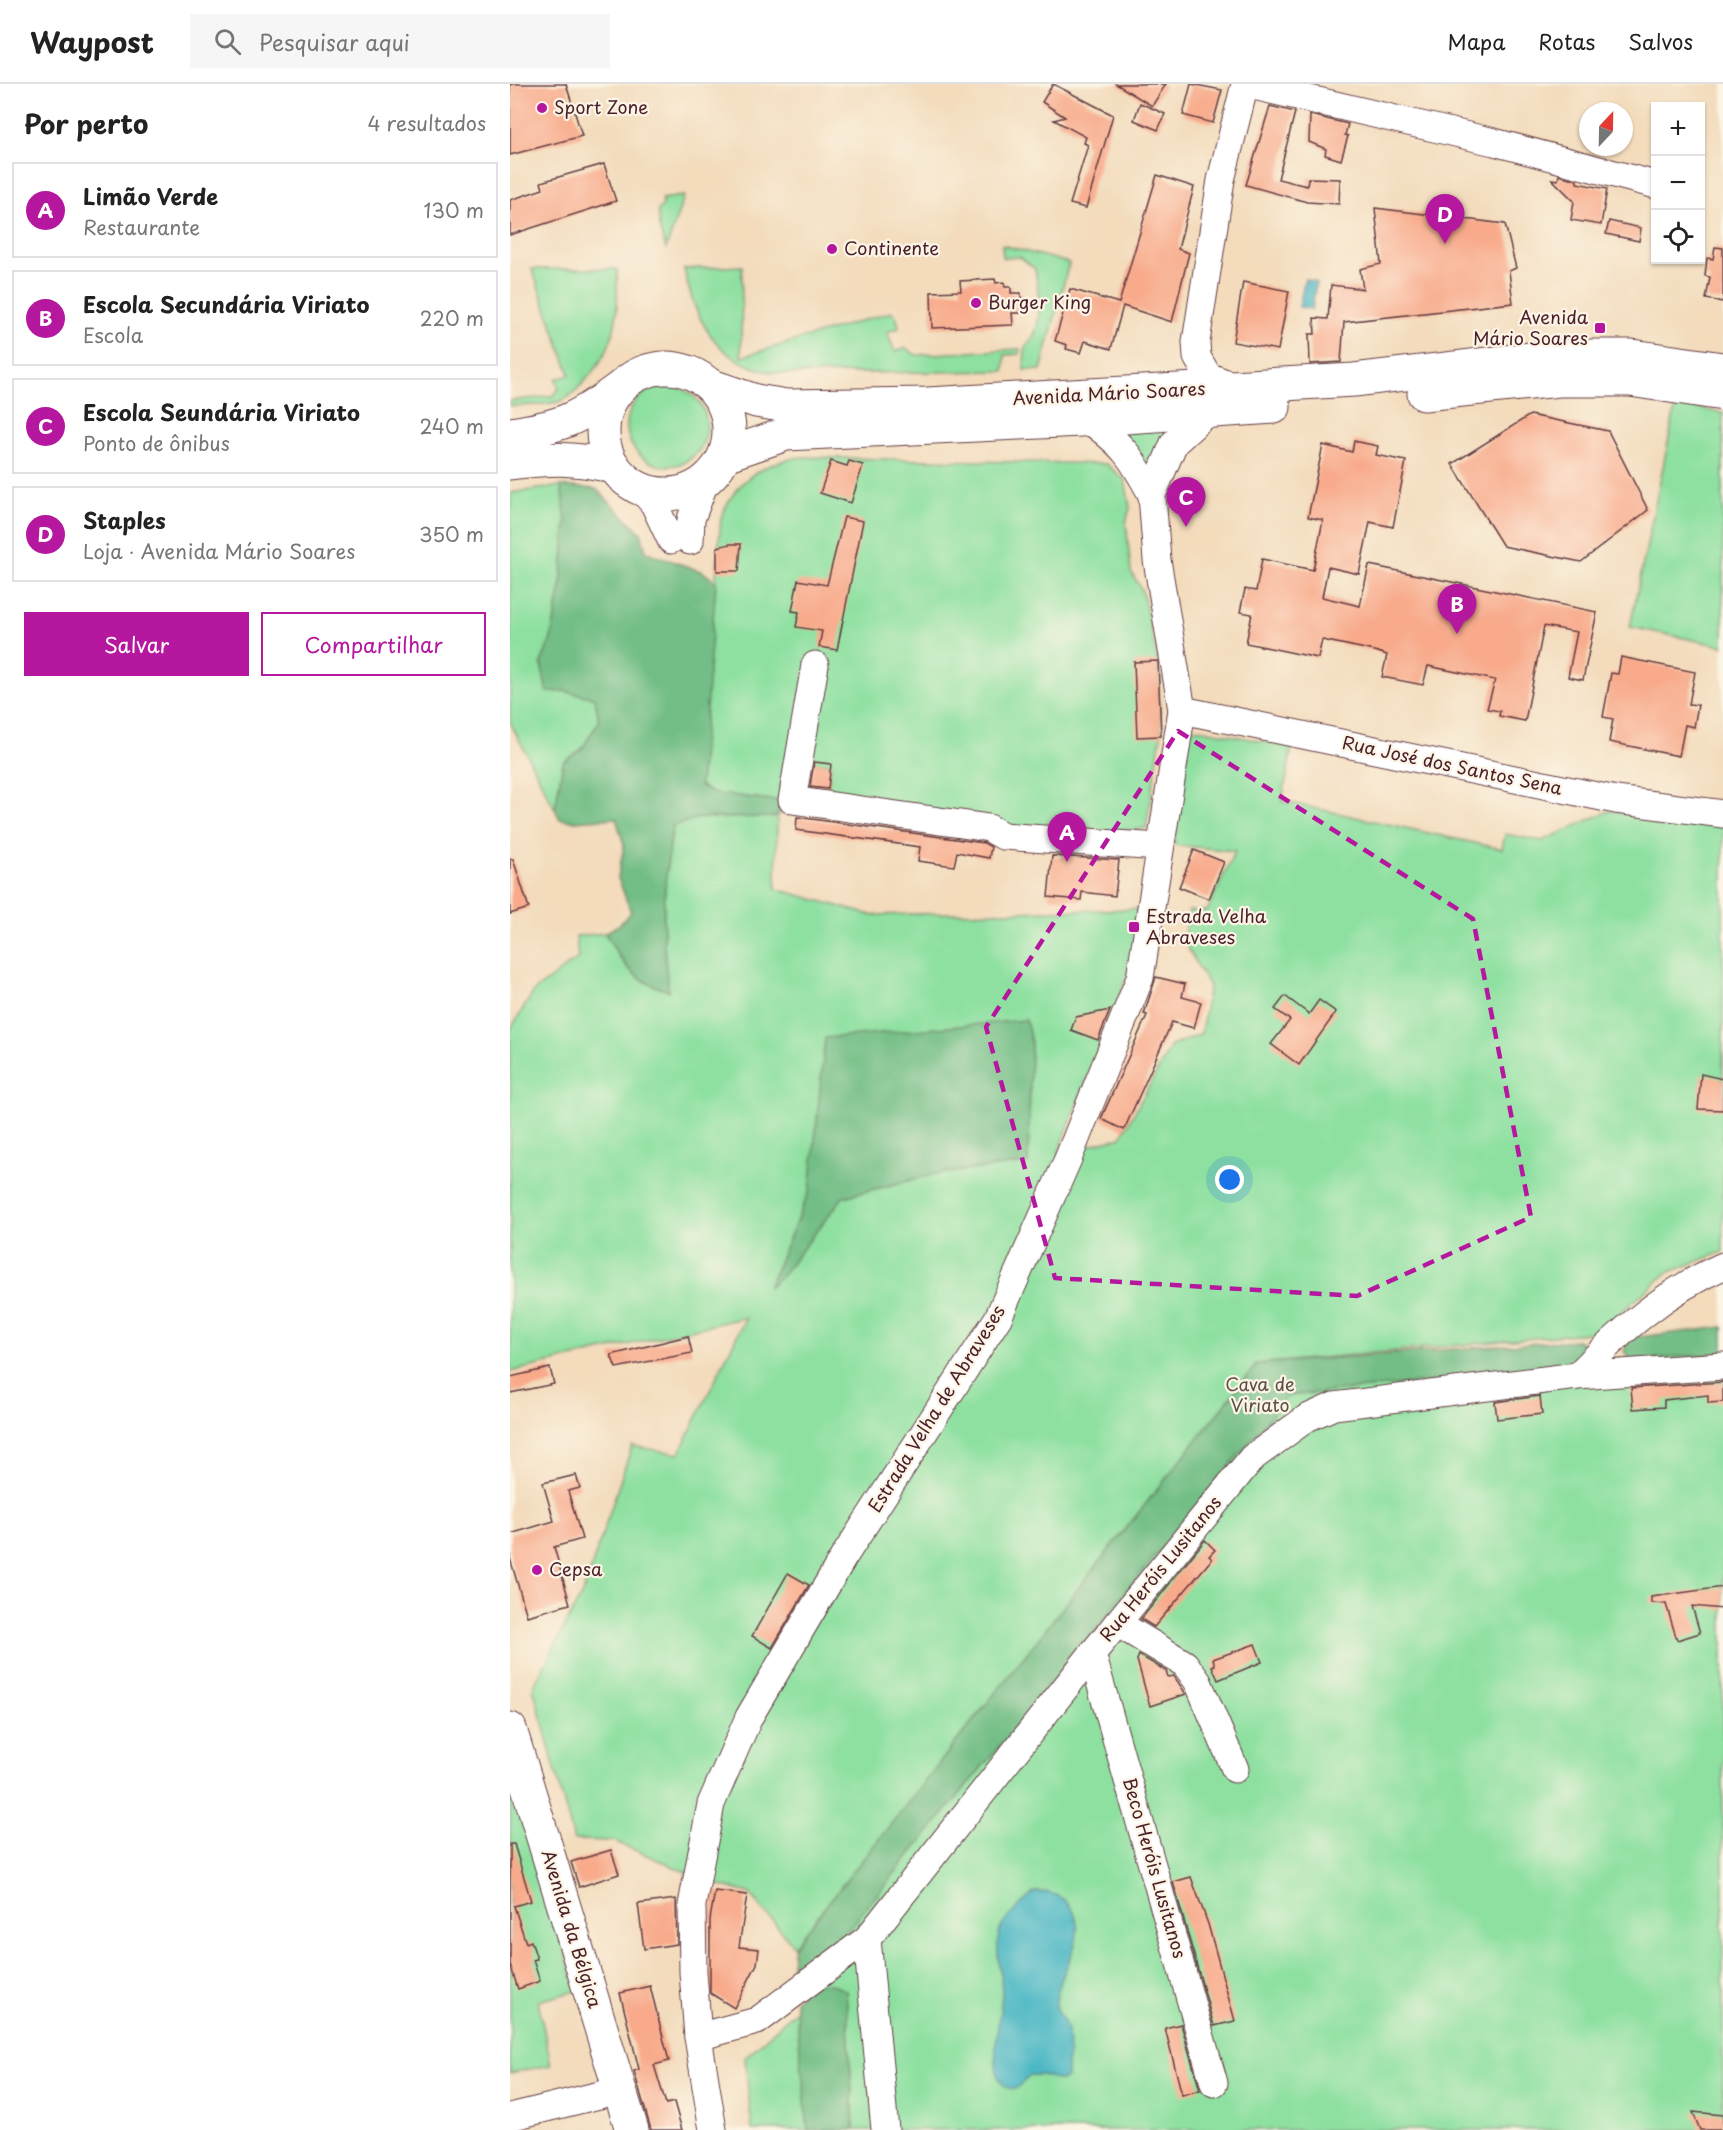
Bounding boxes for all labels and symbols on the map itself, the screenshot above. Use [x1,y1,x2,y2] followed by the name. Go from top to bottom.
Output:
[554,93,648,120] place label: Sport Zone
[535,101,549,115] marker: Sport Zone
[1579,102,1633,156] north arrow
[1426,194,1464,244] pin: D
[844,234,939,261] place label: Continente
[825,242,839,256] marker: Continente
[988,288,1091,315] place label: Burger King
[969,296,983,310] marker: Burger King
[1473,303,1589,351] place label: Avenida Mário Soares
[1593,321,1607,335] marker: Avenida Mário Soares
[1012,374,1206,411] street label: Avenida Mário Soares
[1166,478,1206,527] pin: C
[1438,584,1476,634] pin: B
[1340,728,1566,801] street label: Rua José dos Santos Sena
[1048,812,1086,862] pin: A
[1146,902,1267,950] place label: Estrada Velha Abraveses
[1127,920,1141,934] marker: Estrada Velha Abraveses
[1215,1165,1244,1194] your location
[861,1299,1011,1517] street label: Estrada Velha de Abraveses
[1225,1370,1295,1418] park label: Cava de Viriato
[1092,1489,1227,1647] street label: Rua Heróis Lusitanos
[549,1555,603,1582] place label: Cepsa
[530,1563,544,1577] marker: Cepsa
[1117,1774,1194,1961] street label: Beco Heróis Lusitanos
[536,1846,610,2012] street label: Avenida da Bélgica

